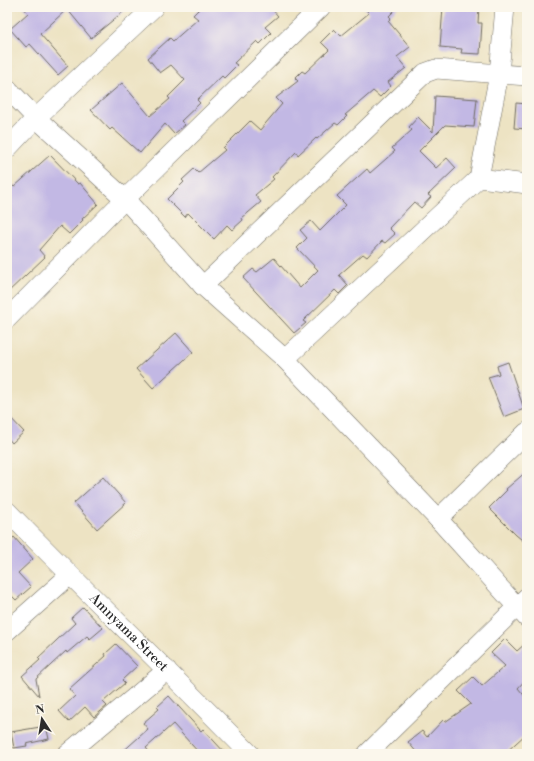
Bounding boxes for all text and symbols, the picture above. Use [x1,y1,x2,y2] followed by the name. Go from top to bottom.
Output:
[85,589,172,676] street label: Amnyama Street
[22,699,62,739] north arrow
[34,702,46,718] text: N

